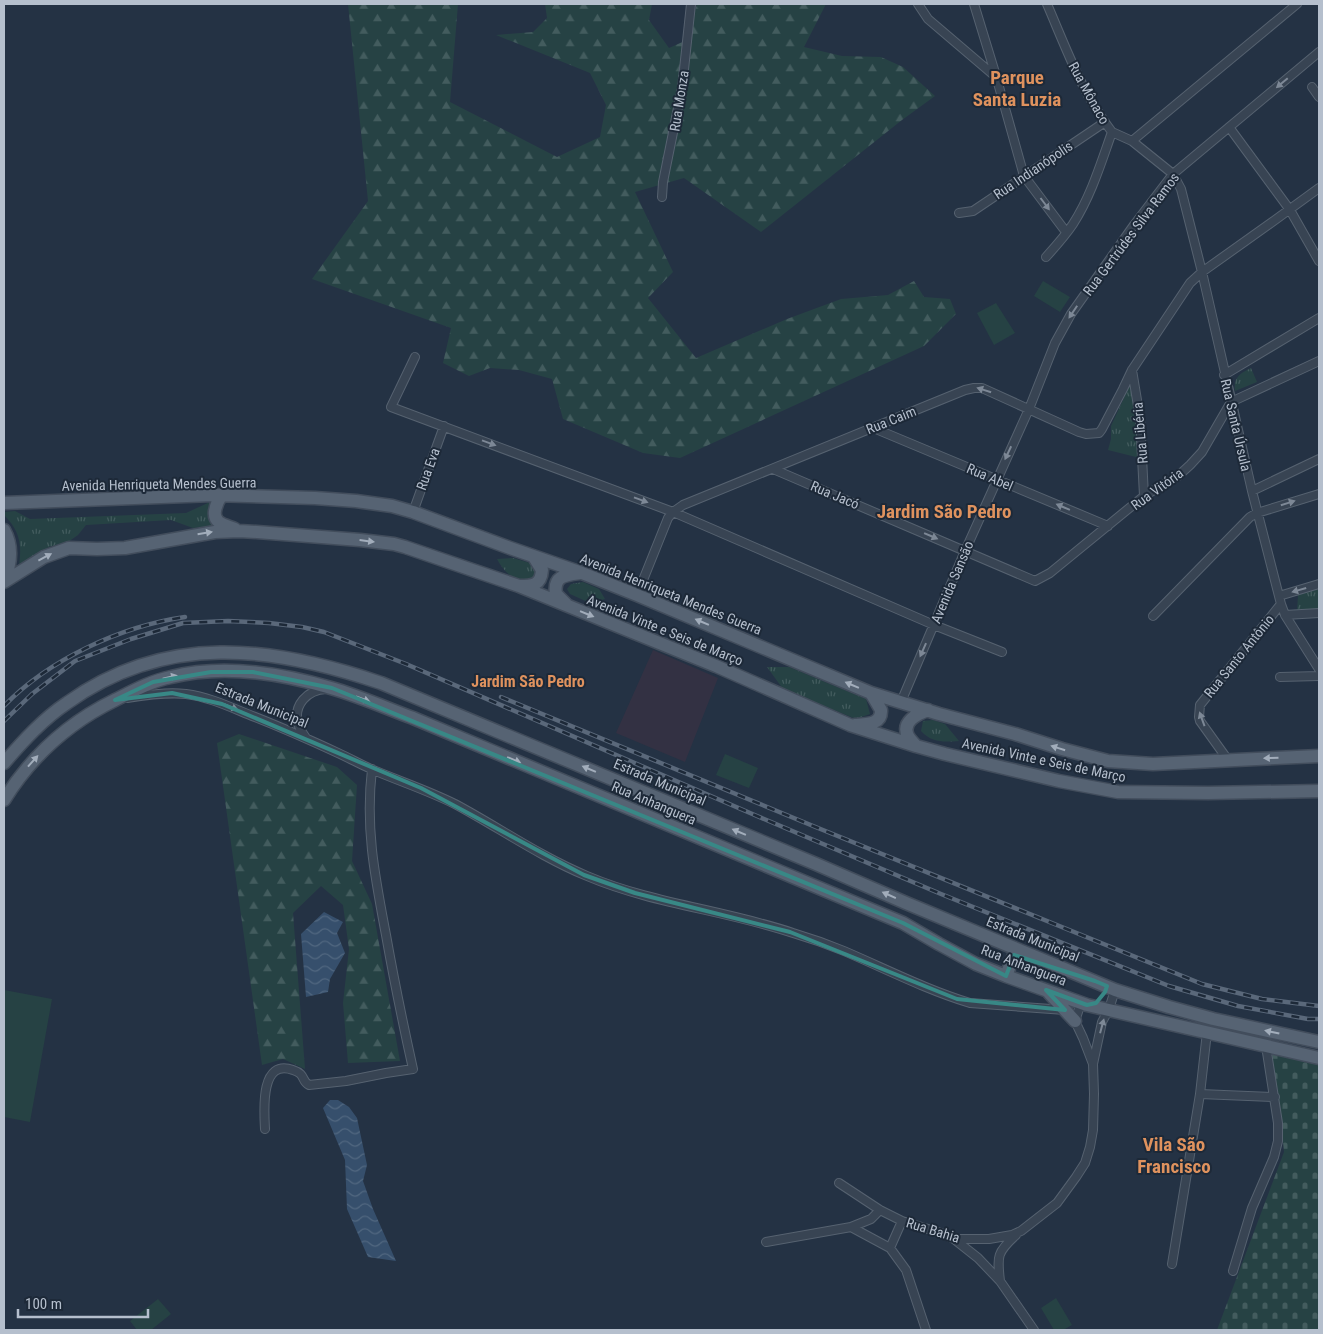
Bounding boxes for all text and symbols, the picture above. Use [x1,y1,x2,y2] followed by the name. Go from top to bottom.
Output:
[1065,59,1113,127] street label: Rua Mônaco
[973,66,1061,111] district label: Parque Santa Luzia
[666,69,692,133] street label: Rua Monza
[1276,77,1288,88] one-way arrow
[990,138,1076,202] street label: Rua Indianópolis
[1080,170,1182,298] street label: Rua Gertrúdes Silva Ramos
[1040,197,1050,211] one-way arrow
[1068,306,1077,319] one-way arrow
[1218,377,1255,473] street label: Rua Santa Úrsula
[976,386,991,394] one-way arrow
[1129,402,1151,464] street label: Rua Libéria
[864,403,918,437] street label: Rua Caim
[482,439,497,447] one-way arrow
[413,446,443,492] street label: Rua Eva
[1004,446,1012,460] one-way arrow
[964,460,1016,494] street label: Rua Abel
[1128,465,1186,513] street label: Rua Vitória
[62,474,256,494] street label: Avenida Henriqueta Mendes Guerra
[808,478,862,512] street label: Rua Jacó
[634,497,649,504] one-way arrow
[1281,499,1296,507] one-way arrow
[877,500,1011,523] district label: Jardim São Pedro
[1056,503,1070,511] one-way arrow
[197,529,213,537] one-way arrow
[924,533,938,541] one-way arrow
[359,537,375,545] one-way arrow
[927,538,977,626] street label: Avenida Sansão
[578,550,764,638] street label: Avenida Henriqueta Mendes Guerra
[38,553,53,561] one-way arrow
[1291,587,1306,595] one-way arrow
[585,591,745,669] street label: Avenida Vinte e Seis de Março
[580,610,595,618] one-way arrow
[1201,611,1277,701] street label: Rua Santo Antônio
[694,618,709,626] one-way arrow
[918,643,926,657] one-way arrow
[471,672,585,691] district label: Jardim São Pedro
[162,673,177,681] one-way arrow
[213,679,311,731] street label: Estrada Municipal
[844,681,859,689] one-way arrow
[356,695,371,703] one-way arrow
[224,703,239,711] one-way arrow
[1197,711,1205,726] one-way arrow
[961,735,1127,785] street label: Avenida Vinte e Seis de Março
[1050,743,1065,751] one-way arrow
[28,754,39,767] one-way arrow
[1262,754,1278,762] one-way arrow
[611,755,709,809] street label: Estrada Municipal
[507,757,521,765] one-way arrow
[581,765,596,773] one-way arrow
[609,778,699,828] street label: Rua Anhanguera
[732,827,746,835] one-way arrow
[882,891,896,899] one-way arrow
[984,913,1082,965] street label: Estrada Municipal
[979,941,1069,989] street label: Rua Anhanguera
[1098,1019,1106,1034] one-way arrow
[1263,1027,1279,1035] one-way arrow
[1137,1133,1211,1178] district label: Vila São Francisco
[904,1214,962,1246] street label: Rua Bahia
[18,1286,148,1318] scale bar
[25,1295,62,1313] text: 100 m

